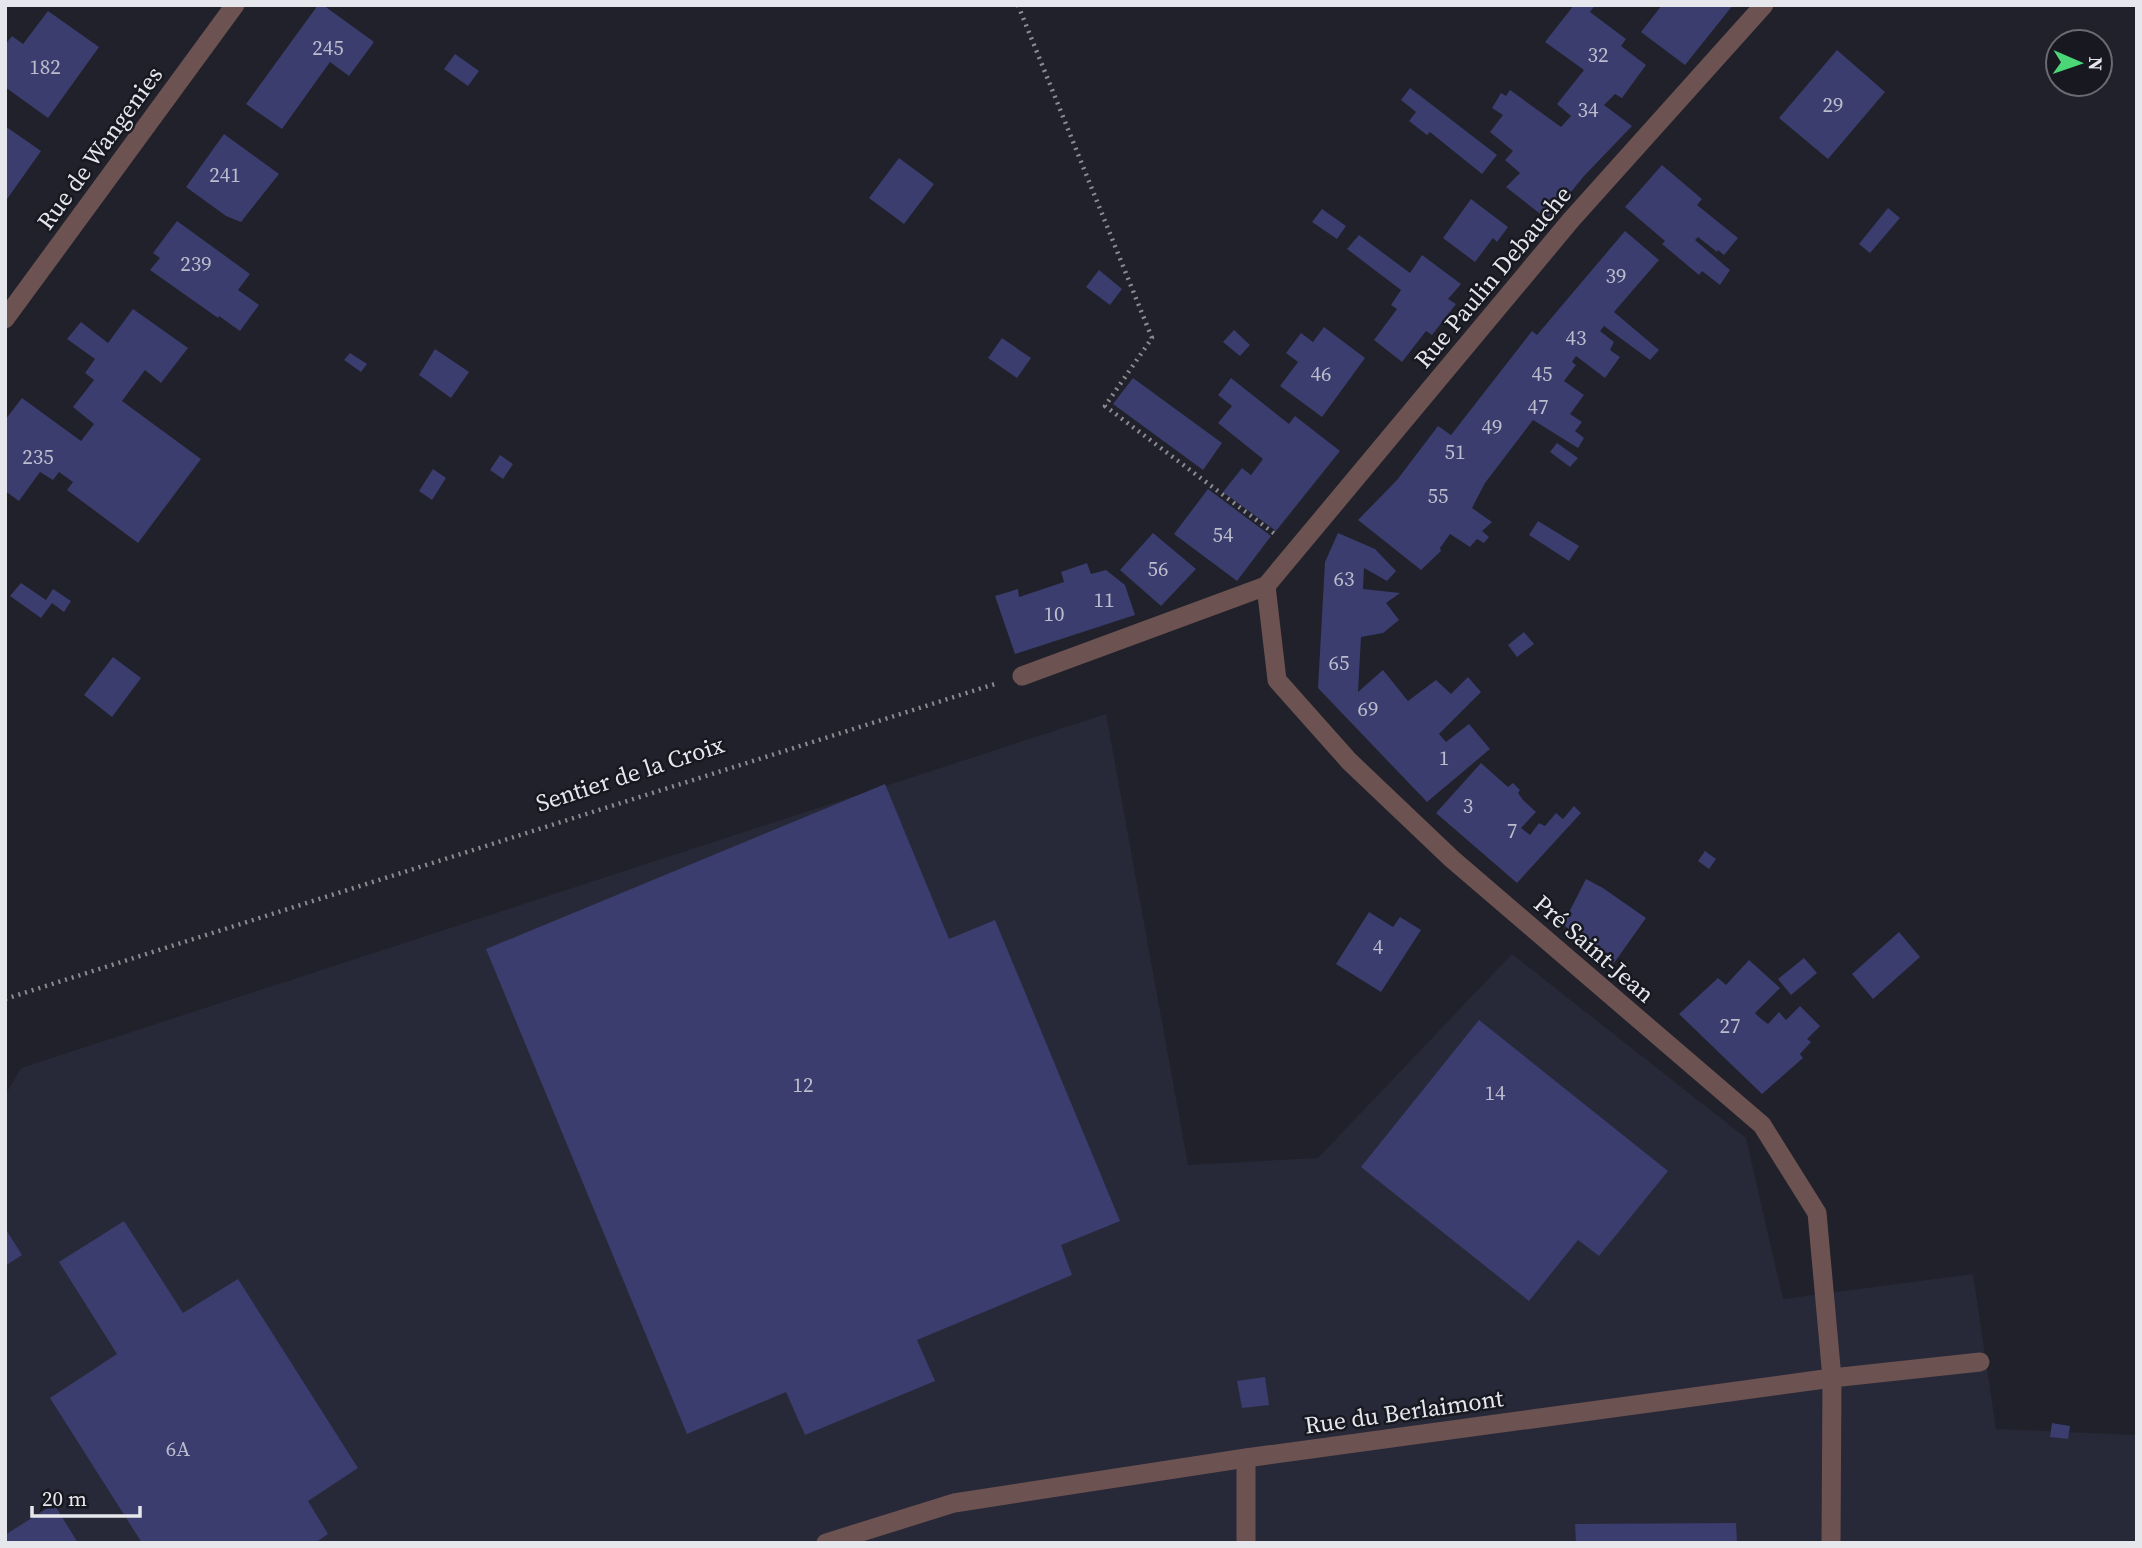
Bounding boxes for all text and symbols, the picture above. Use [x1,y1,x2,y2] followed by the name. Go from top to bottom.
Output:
[2044,28,2114,98] north arrow
[312,33,344,62] house number: 245
[1588,40,1609,69] house number: 32
[29,52,61,81] house number: 182
[2083,56,2109,71] text: N
[29,59,170,236] street label: Rue de Wangenies
[1823,90,1844,119] house number: 29
[1578,95,1599,124] house number: 34
[209,160,241,189] house number: 241
[1406,178,1579,375] street label: Rue Paulin Debauche
[180,249,212,278] house number: 239
[1606,261,1627,290] house number: 39
[1566,323,1587,352] house number: 43
[1311,359,1332,388] house number: 46
[1532,359,1553,388] house number: 45
[1528,392,1549,421] house number: 47
[1482,412,1503,441] house number: 49
[1445,437,1466,466] house number: 51
[22,442,54,471] house number: 235
[1428,481,1449,510] house number: 55
[1213,520,1234,549] house number: 54
[1148,554,1169,583] house number: 56
[1334,564,1355,593] house number: 63
[1094,585,1115,614] house number: 11
[1044,599,1065,628] house number: 10
[1329,648,1350,677] house number: 65
[1358,694,1379,723] house number: 69
[532,727,729,820] street label: Sentier de la Croix
[1439,743,1449,772] house number: 1
[1463,791,1473,820] house number: 3
[1507,816,1517,845] house number: 7
[1527,887,1662,1010] street label: Pré Saint-Jean
[1373,932,1384,961] house number: 4
[1720,1011,1741,1040] house number: 27
[793,1070,814,1099] house number: 12
[1485,1078,1506,1107] house number: 14
[1302,1381,1506,1442] street label: Rue du Berlaimont
[166,1434,190,1463] house number: 6A
[32,1474,140,1518] scale bar
[42,1484,87,1513] text: 20 m

